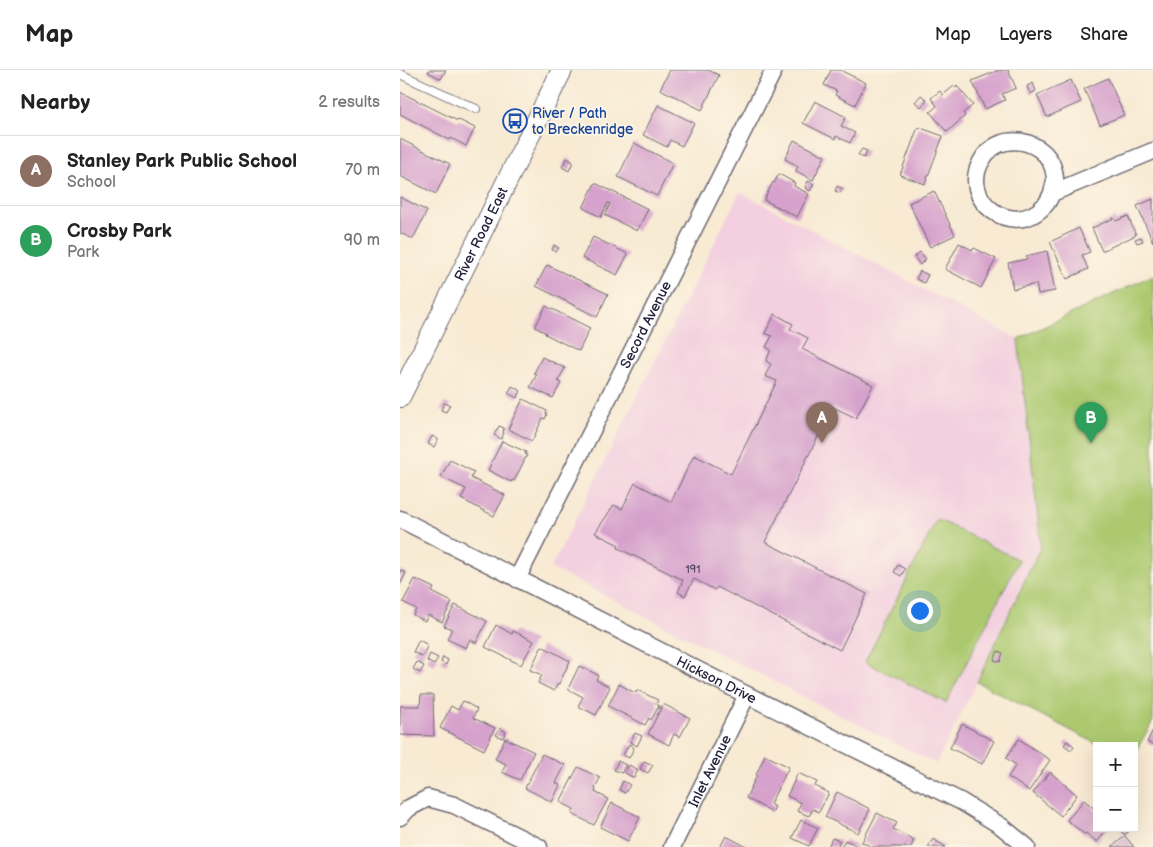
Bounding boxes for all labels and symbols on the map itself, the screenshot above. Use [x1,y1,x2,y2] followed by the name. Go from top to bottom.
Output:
[532,105,633,138] place label: River / Path to Breckenridge
[502,108,528,134] bus stop icon: River / Path to Breckenridge
[450,184,511,284] street label: River Road East
[616,278,675,371] street label: Secord Avenue
[806,402,838,443] pin: A
[1075,402,1107,443] pin: B
[686,563,700,576] house number: 191
[907,598,933,624] your location
[674,652,759,707] street label: Hickson Drive
[685,732,735,810] street label: Inlet Avenue

